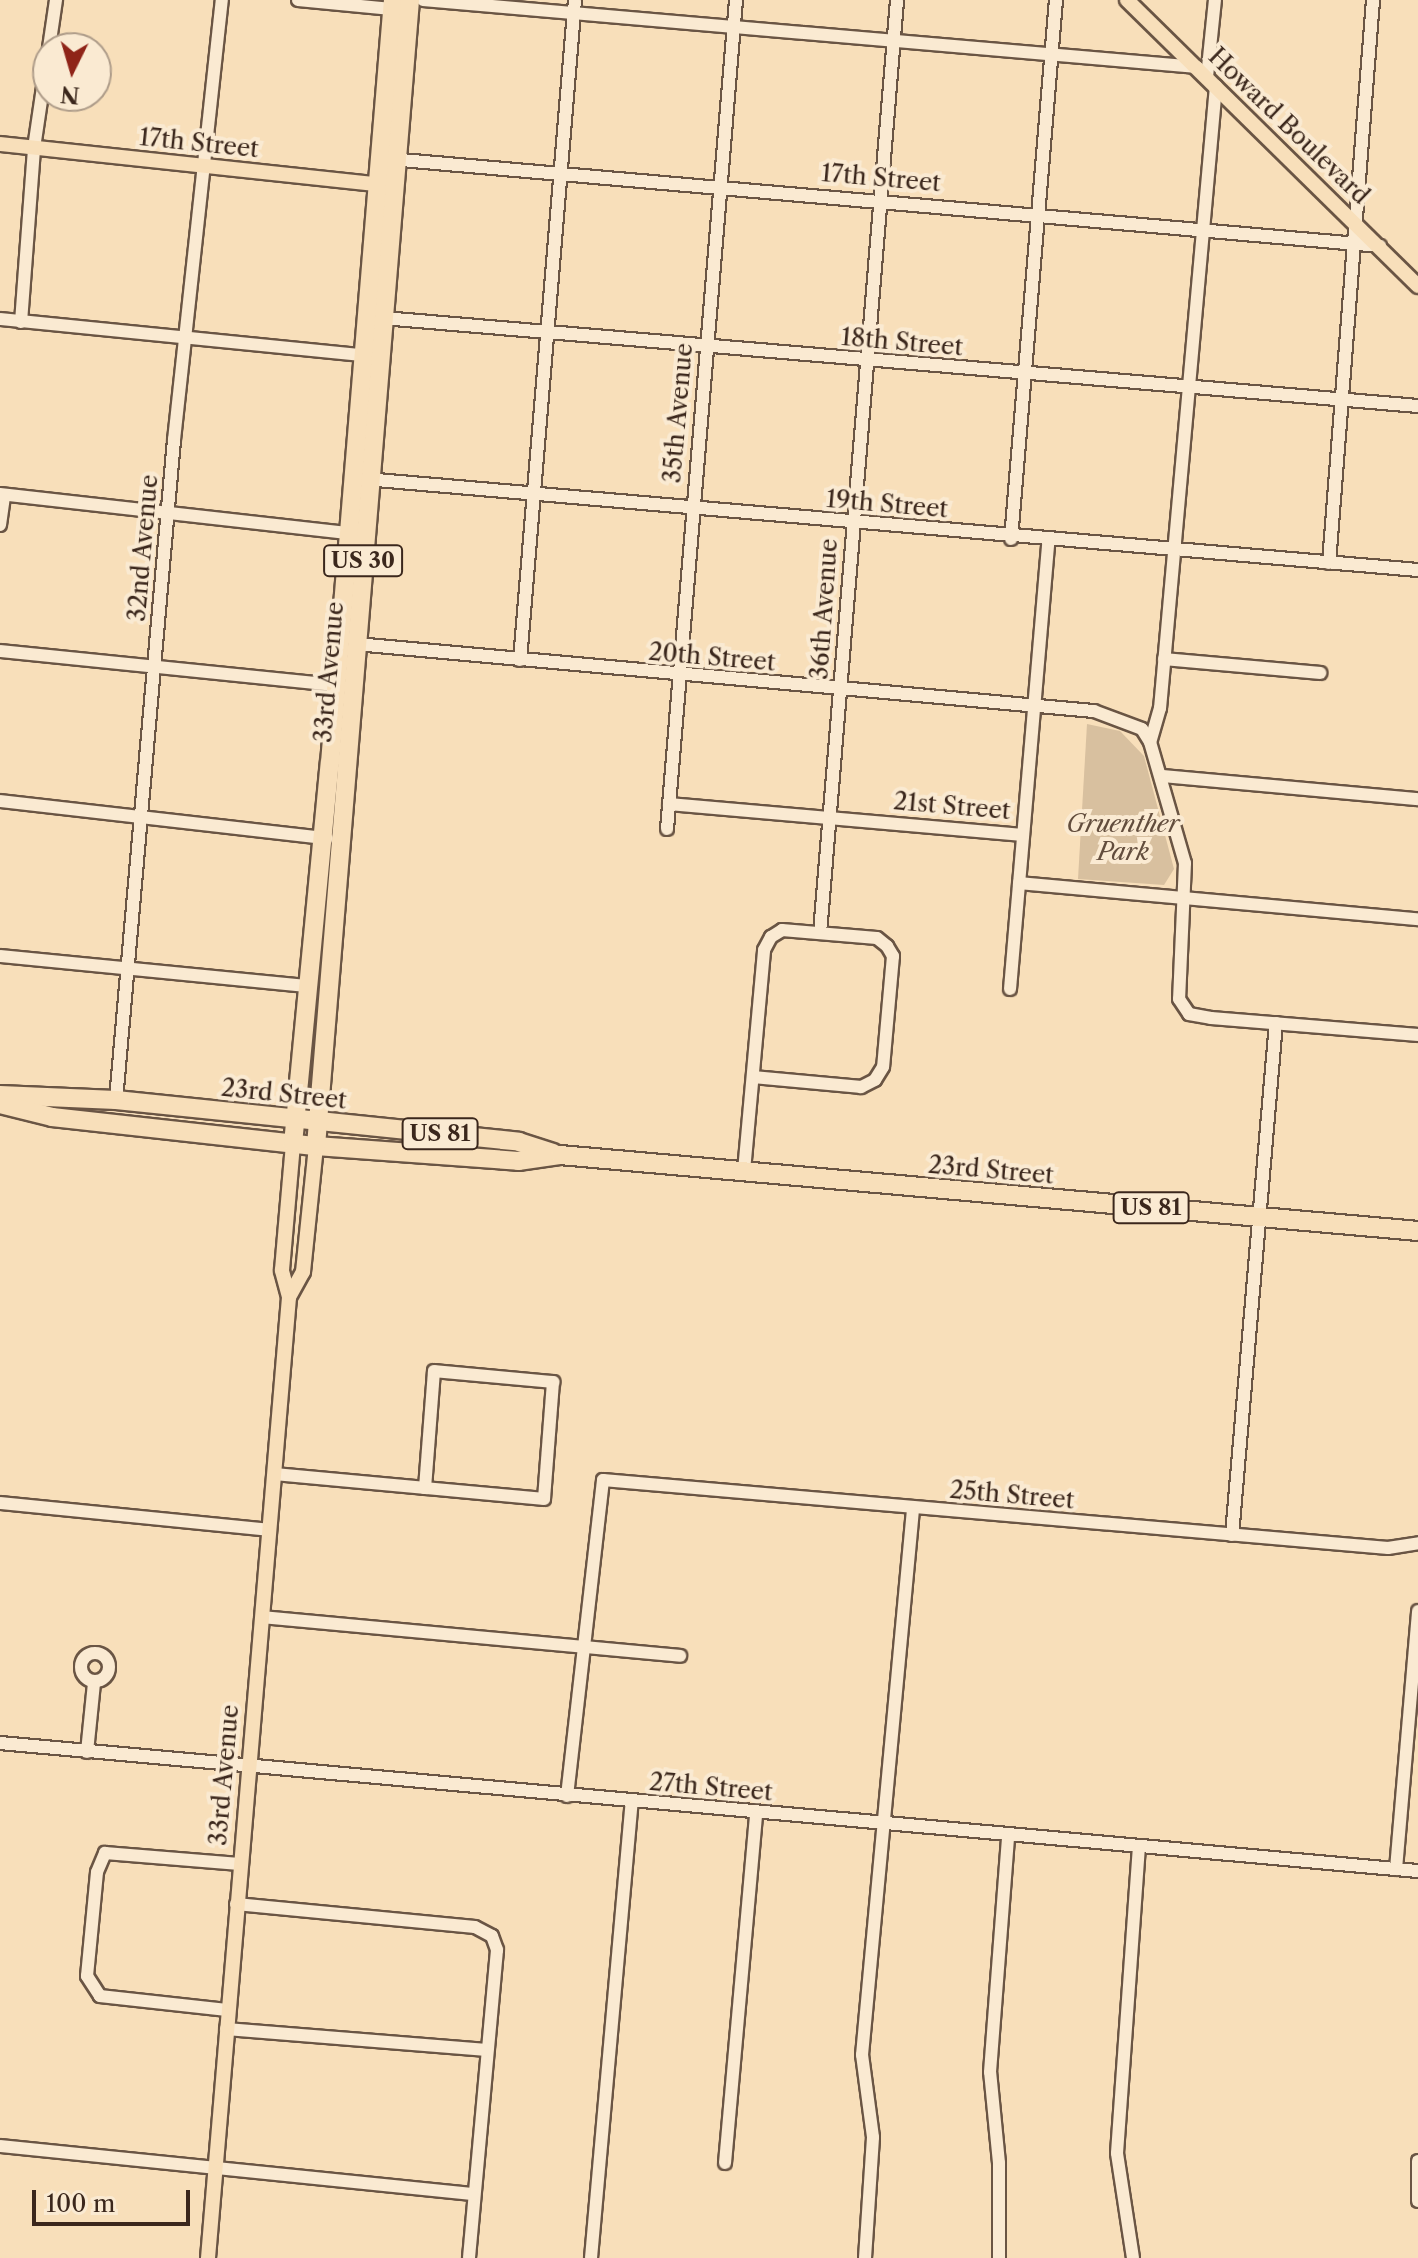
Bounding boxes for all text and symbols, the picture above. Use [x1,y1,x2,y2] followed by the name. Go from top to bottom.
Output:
[32,32,112,112] north arrow
[1203,42,1375,210] street label: Howard Boulevard
[59,80,81,109] text: N
[138,122,260,164] street label: 17th Street
[820,158,942,198] street label: 17th Street
[840,322,964,362] street label: 18th Street
[657,341,699,485] street label: 35th Avenue
[122,473,164,623] street label: 32nd Avenue
[825,484,949,524] street label: 19th Street
[805,537,843,681] street label: 36th Avenue
[323,543,403,579] road number: US 30
[308,600,350,744] street label: 33rd Avenue
[648,637,776,677] street label: 20th Street
[892,787,1012,825] street label: 21st Street
[1066,810,1180,866] park label: Gruenther Park
[220,1073,348,1115] street label: 23rd Street
[400,1116,480,1152] road number: US 81
[927,1150,1055,1190] street label: 23rd Street
[1111,1190,1191,1226] road number: US 81
[949,1475,1075,1515] street label: 25th Street
[203,1703,245,1847] street label: 33rd Avenue
[648,1767,774,1807] street label: 27th Street
[36,2174,194,2224] scale bar
[46,2189,115,2218] text: 100 m

